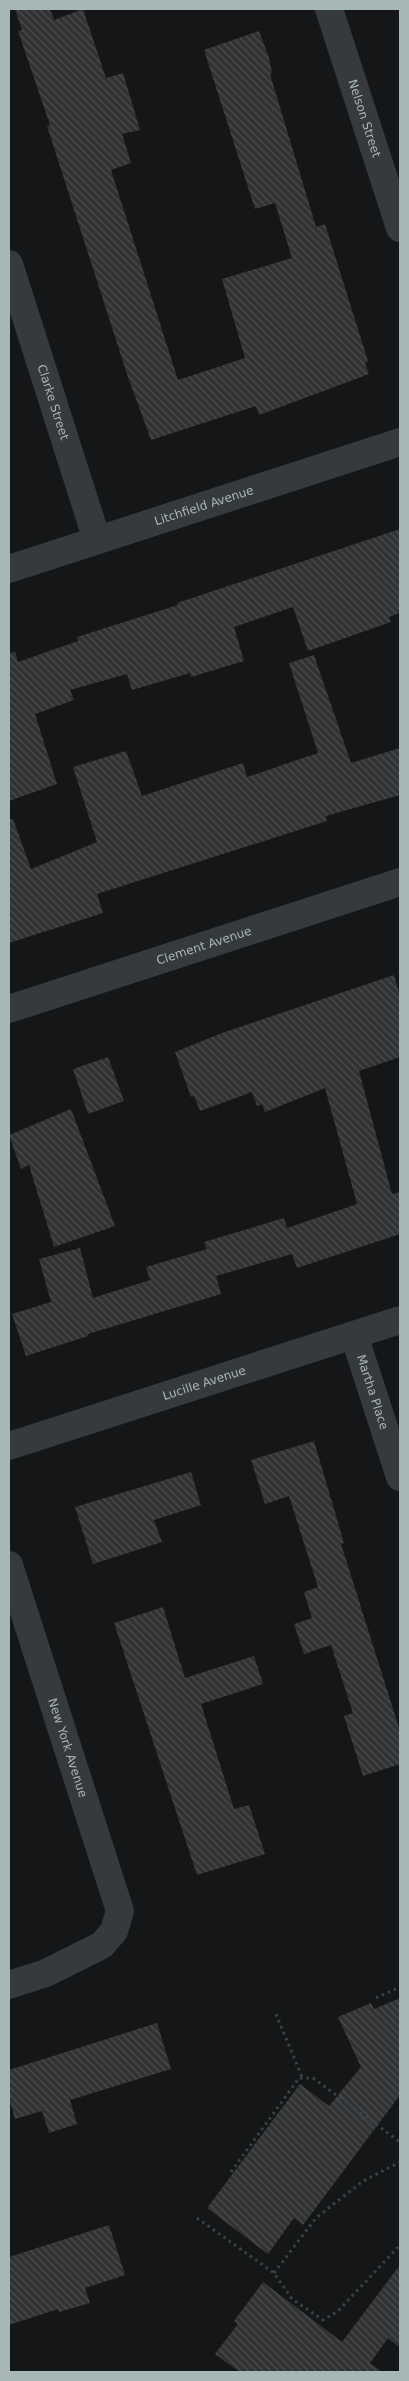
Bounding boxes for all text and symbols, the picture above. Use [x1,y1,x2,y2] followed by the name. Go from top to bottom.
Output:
[345,78,384,159] street label: Nelson Street
[34,363,72,442] street label: Clarke Street
[153,483,255,528] street label: Litchfield Avenue
[155,924,253,968] street label: Clement Avenue
[354,1353,391,1431] street label: Martha Place
[161,1363,247,1403] street label: Lucille Avenue
[45,1696,90,1799] street label: New York Avenue

